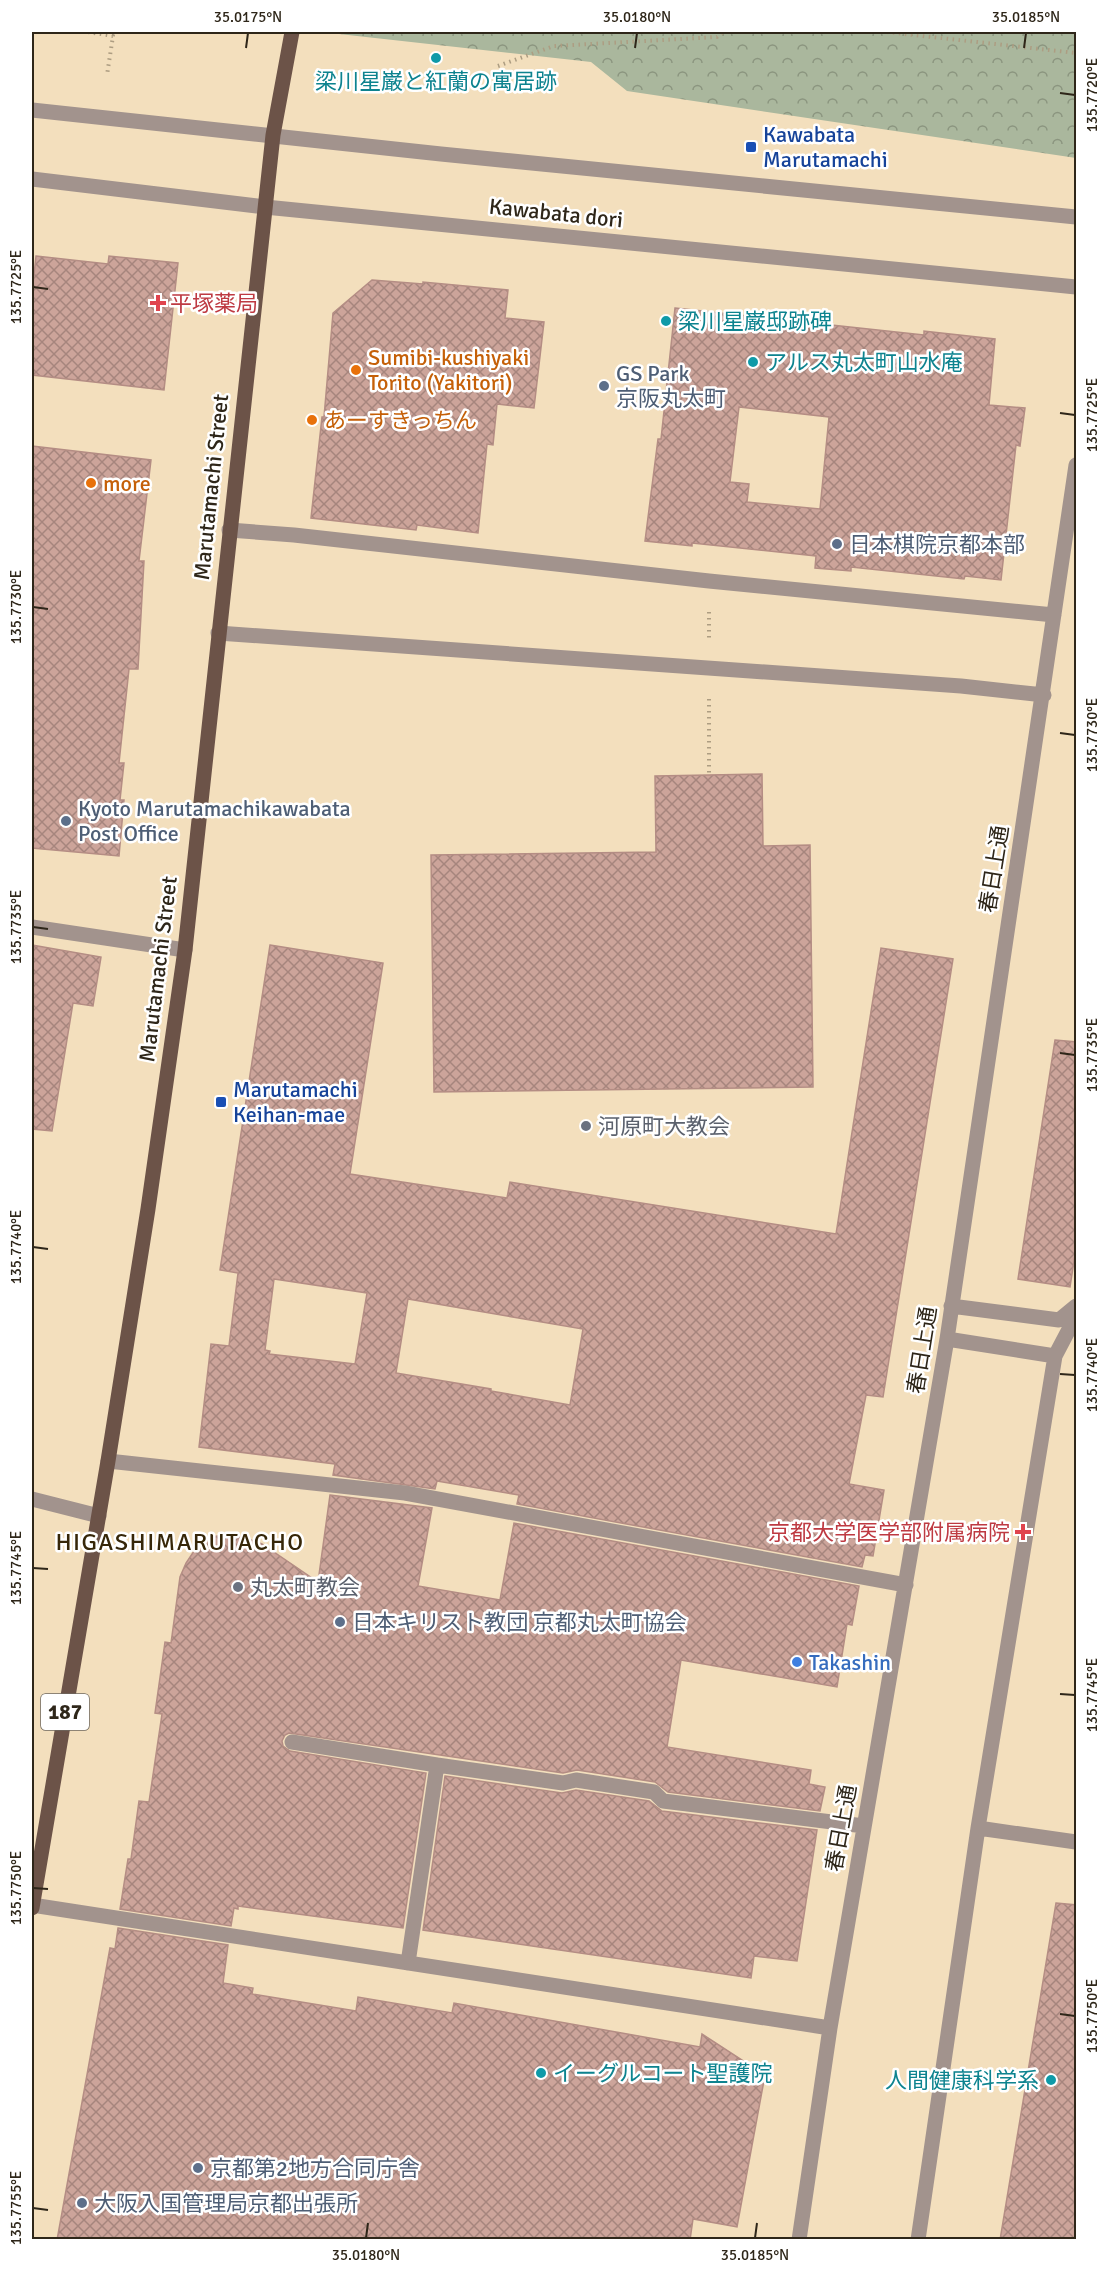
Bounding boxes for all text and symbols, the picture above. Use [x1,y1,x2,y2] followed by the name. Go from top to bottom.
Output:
[214,8,282,26] text: 35.0175°N
[603,8,671,26] text: 35.0180°N
[992,8,1060,26] text: 35.0185°N
[429,51,443,65] marker: 梁川星巌と紅蘭の寓居跡
[1083,58,1101,132] text: 135.7720°E
[315,68,557,95] place label: 梁川星巌と紅蘭の寓居跡
[763,121,888,173] place label: Kawabata Marutamachi
[744,140,758,154] marker: Kawabata Marutamachi
[488,193,624,233] street label: Kawabata dori
[7,250,25,324] text: 135.7725°E
[170,290,258,317] place label: 平塚薬局
[151,296,165,310] marker: 平塚薬局
[678,308,832,335] place label: 梁川星巌邸跡碑
[659,314,673,328] marker: 梁川星巌邸跡碑
[368,344,529,396] place label: Sumibi-kushiyaki Torito (Yakitori)
[765,349,963,376] place label: アルス丸太町山水庵
[746,355,760,369] marker: アルス丸太町山水庵
[616,360,726,412] place label: GS Park 京阪丸太町
[349,363,363,377] marker: Sumibi-kushiyaki Torito (Yakitori)
[1083,378,1101,452] text: 135.7725°E
[597,379,611,393] marker: GS Park 京阪丸太町
[188,392,234,581] street label: Marutamachi Street
[324,407,477,434] place label: あーすきっちん
[305,413,319,427] marker: あーすきっちん
[103,470,151,497] place label: more
[84,476,98,490] marker: more
[849,531,1025,558] place label: 日本棋院京都本部
[830,537,844,551] marker: 日本棋院京都本部
[7,570,25,644] text: 135.7730°E
[1083,698,1101,772] text: 135.7730°E
[78,795,351,847] place label: Kyoto Marutamachikawabata Post Office
[59,814,73,828] marker: Kyoto Marutamachikawabata Post Office
[974,823,1014,915] street label: 春日上通
[133,874,183,1063] street label: Marutamachi Street
[7,890,25,964] text: 135.7735°E
[1083,1018,1101,1092] text: 135.7735°E
[233,1076,358,1128] place label: Marutamachi Keihan-mae
[214,1095,228,1109] marker: Marutamachi Keihan-mae
[598,1113,730,1140] place label: 河原町大教会
[579,1119,593,1133] marker: 河原町大教会
[7,1210,25,1284] text: 135.7740°E
[902,1304,942,1396] street label: 春日上通
[1083,1338,1101,1412] text: 135.7740°E
[768,1519,1010,1546] place label: 京都大学医学部附属病院
[1014,1523,1032,1541] marker: 京都大学医学部附属病院
[55,1527,305,1557] district label: HIGASHIMARUTACHO
[7,1531,25,1605] text: 135.7745°E
[250,1574,360,1601] place label: 丸太町教会
[231,1580,245,1594] marker: 丸太町教会
[352,1609,687,1636] place label: 日本キリスト教団 京都丸太町協会
[333,1615,347,1629] marker: 日本キリスト教団 京都丸太町協会
[809,1649,891,1676] place label: Takashin
[790,1655,804,1669] marker: Takashin
[1083,1658,1101,1732] text: 135.7745°E
[41,1694,89,1730] road number: 187
[820,1782,862,1874] street label: 春日上通
[7,1851,25,1925] text: 135.7750°E
[1083,1979,1101,2053] text: 135.7750°E
[553,2060,773,2087] place label: イーグルコート聖護院
[534,2066,548,2080] marker: イーグルコート聖護院
[885,2067,1039,2094] place label: 人間健康科学系
[1044,2073,1058,2087] marker: 人間健康科学系
[210,2155,420,2182] place label: 京都第2地方合同庁舎
[191,2161,205,2175] marker: 京都第2地方合同庁舎
[7,2171,25,2245] text: 135.7755°E
[94,2190,358,2217] place label: 大阪入国管理局京都出張所
[75,2196,89,2210] marker: 大阪入国管理局京都出張所
[332,2246,400,2264] text: 35.0180°N
[721,2246,789,2264] text: 35.0185°N

